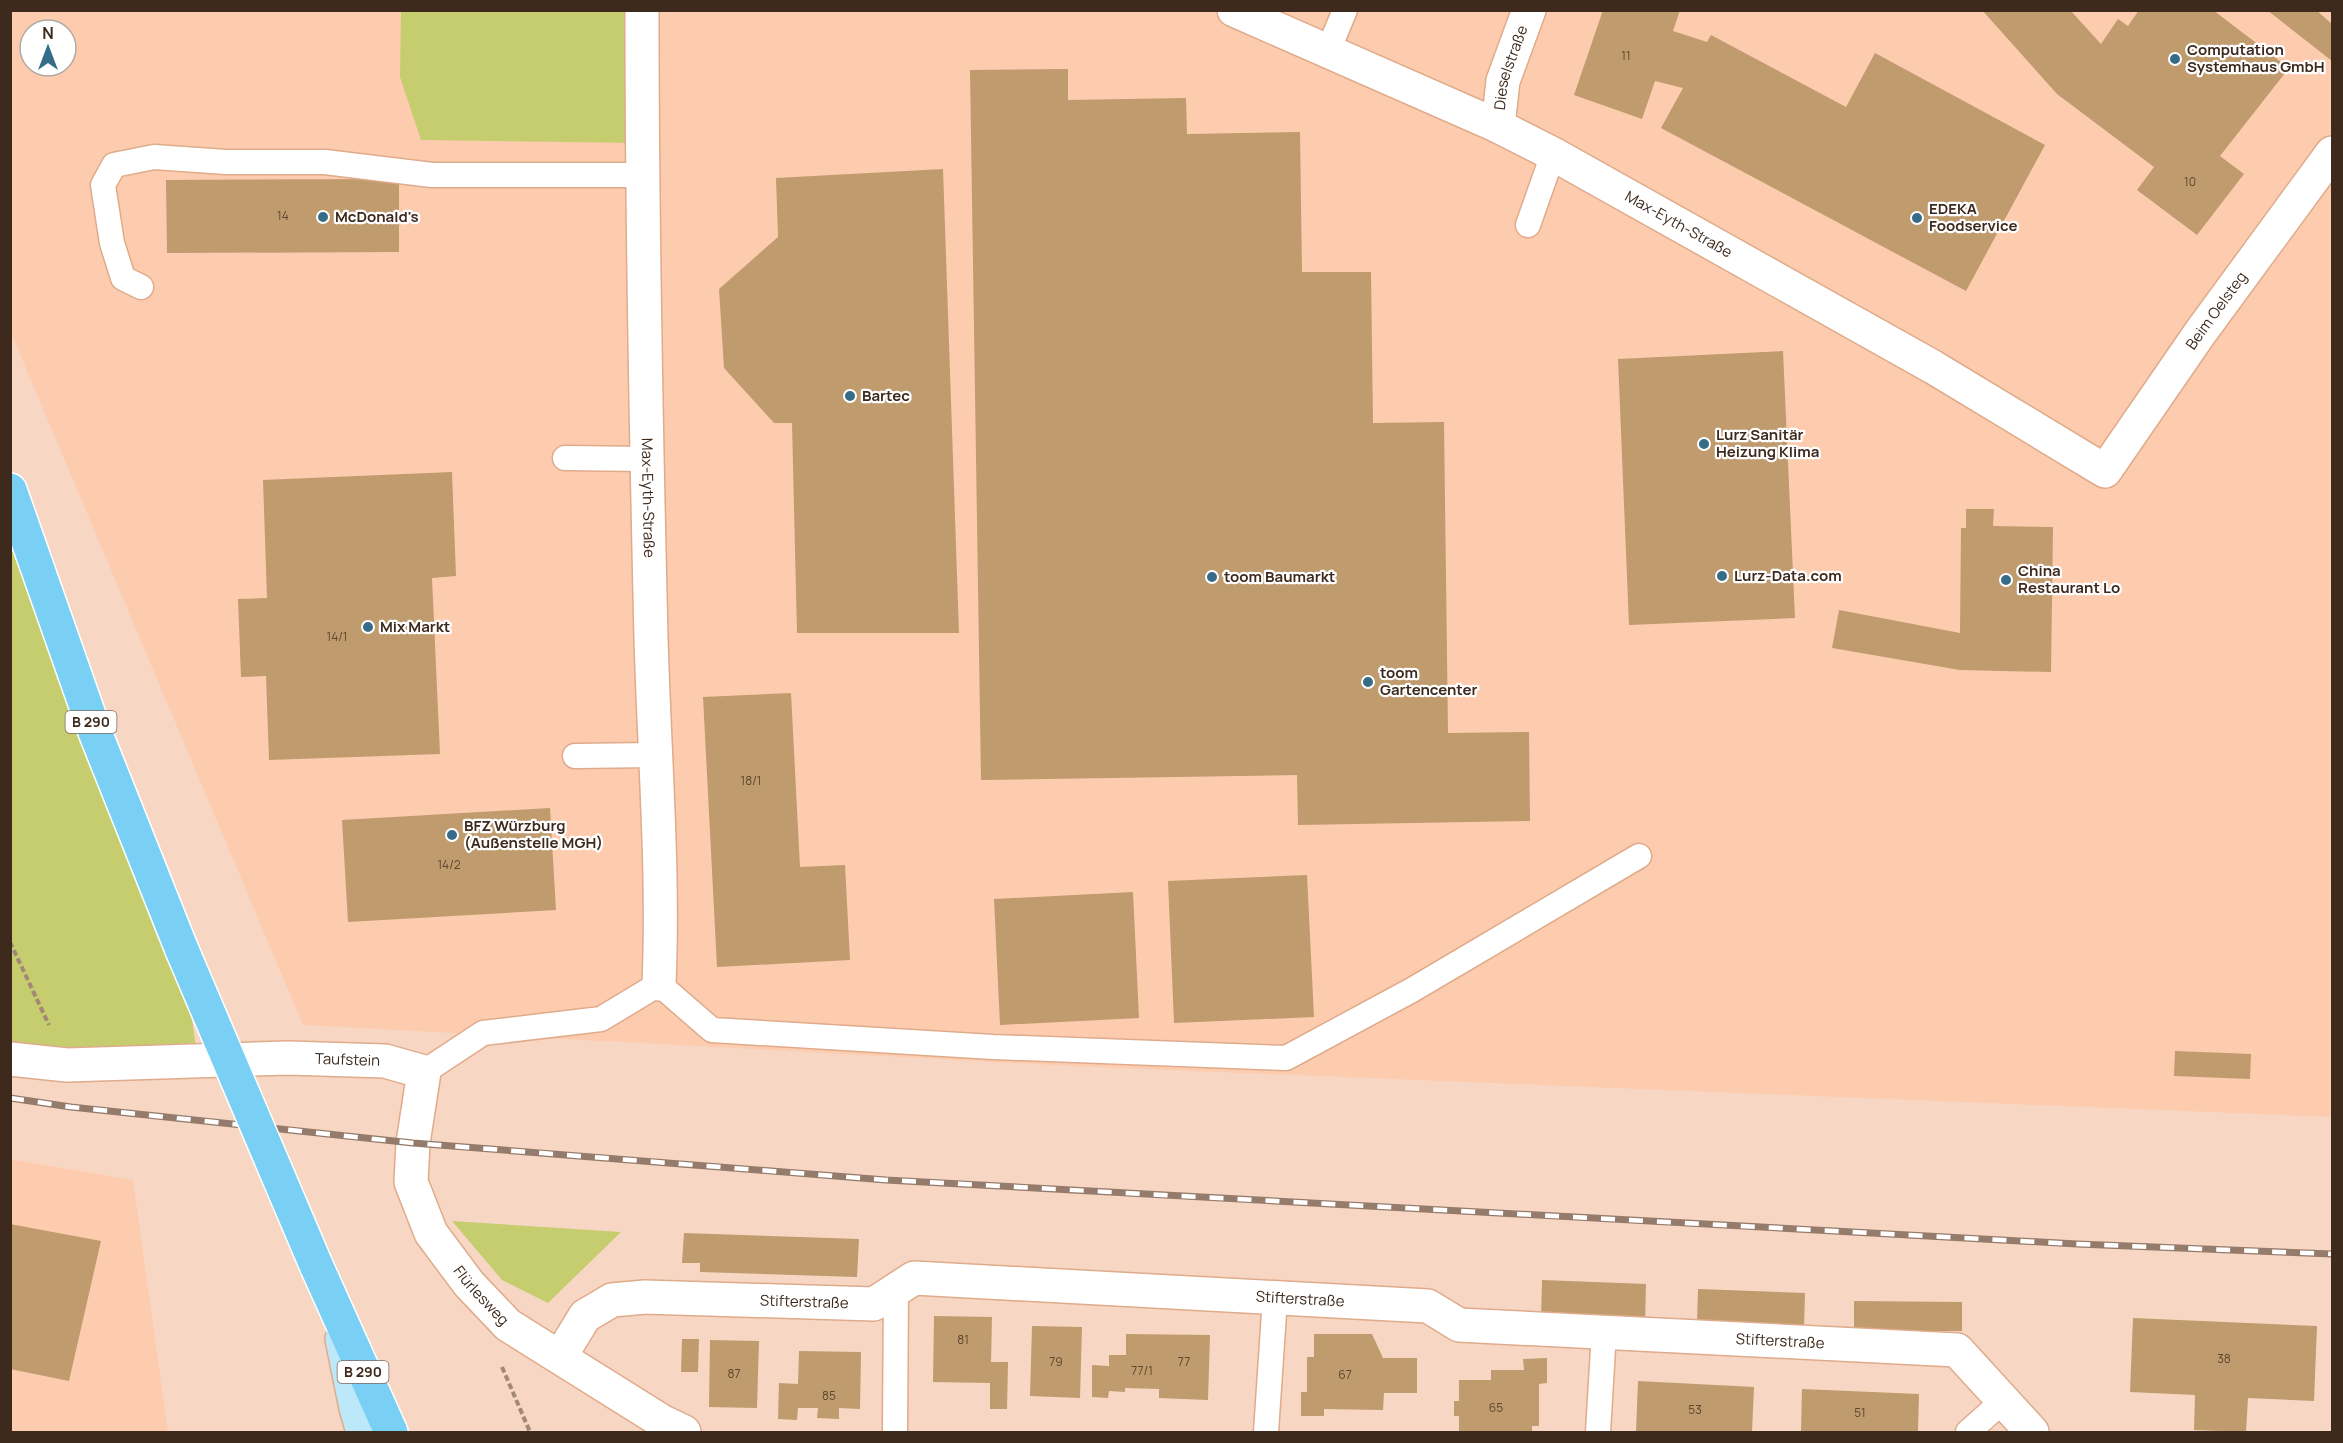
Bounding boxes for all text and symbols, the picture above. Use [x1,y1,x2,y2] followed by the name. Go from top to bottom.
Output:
[18,18,78,78] north arrow
[42,22,54,44] text: N
[1489,22,1533,111] street label: Dieselstraße
[2187,39,2325,77] place label: Computation Systemhaus GmbH
[1621,47,1631,64] house number: 11
[2168,52,2182,66] marker: Computation Systemhaus GmbH
[2184,173,2196,190] house number: 10
[1621,185,1736,263] street label: Max-Eyth-Straße
[1929,198,2018,236] place label: EDEKA Foodservice
[335,206,419,227] place label: McDonald's
[277,207,289,224] house number: 14
[316,210,330,224] marker: McDonald's
[1910,211,1924,225] marker: EDEKA Foodservice
[2181,267,2252,354] street label: Beim Oelsteg
[862,385,910,406] place label: Bartec
[843,389,857,403] marker: Bartec
[1716,424,1819,462] place label: Lurz Sanitär Heizung Klima
[1697,437,1711,451] marker: Lurz Sanitär Heizung Klima
[637,438,660,558] street label: Max-Eyth-Straße
[2018,560,2120,598] place label: China Restaurant Lo
[1734,565,1842,586] place label: Lurz-Data.com
[1224,566,1335,587] place label: toom Baumarkt
[1715,569,1729,583] marker: Lurz-Data.com
[1205,570,1219,584] marker: toom Baumarkt
[1999,573,2013,587] marker: China Restaurant Lo
[380,616,450,637] place label: Mix Markt
[361,620,375,634] marker: Mix Markt
[326,628,348,645] house number: 14/1
[1380,662,1477,700] place label: toom Gartencenter
[1361,675,1375,689] marker: toom Gartencenter
[66,711,116,733] road number: B 290
[741,772,761,789] house number: 18/1
[464,815,603,853] place label: BFZ Würzburg (Außenstelle MGH)
[445,828,459,842] marker: BFZ Würzburg (Außenstelle MGH)
[437,856,461,873] house number: 14/2
[315,1048,381,1071] street label: Taufstein
[449,1261,514,1330] street label: Flürlesweg
[1255,1286,1345,1311] street label: Stifterstraße
[760,1290,849,1313] street label: Stifterstraße
[1735,1328,1825,1353] street label: Stifterstraße
[957,1331,969,1348] house number: 81
[2217,1350,2231,1367] house number: 38
[1049,1353,1063,1370] house number: 79
[1178,1353,1190,1370] house number: 77
[338,1361,388,1383] road number: B 290
[1131,1362,1153,1379] house number: 77/1
[728,1365,741,1382] house number: 87
[1338,1366,1352,1383] house number: 67
[822,1387,836,1404] house number: 85
[1489,1399,1503,1416] house number: 65
[1688,1401,1702,1418] house number: 53
[1854,1404,1866,1421] house number: 51

